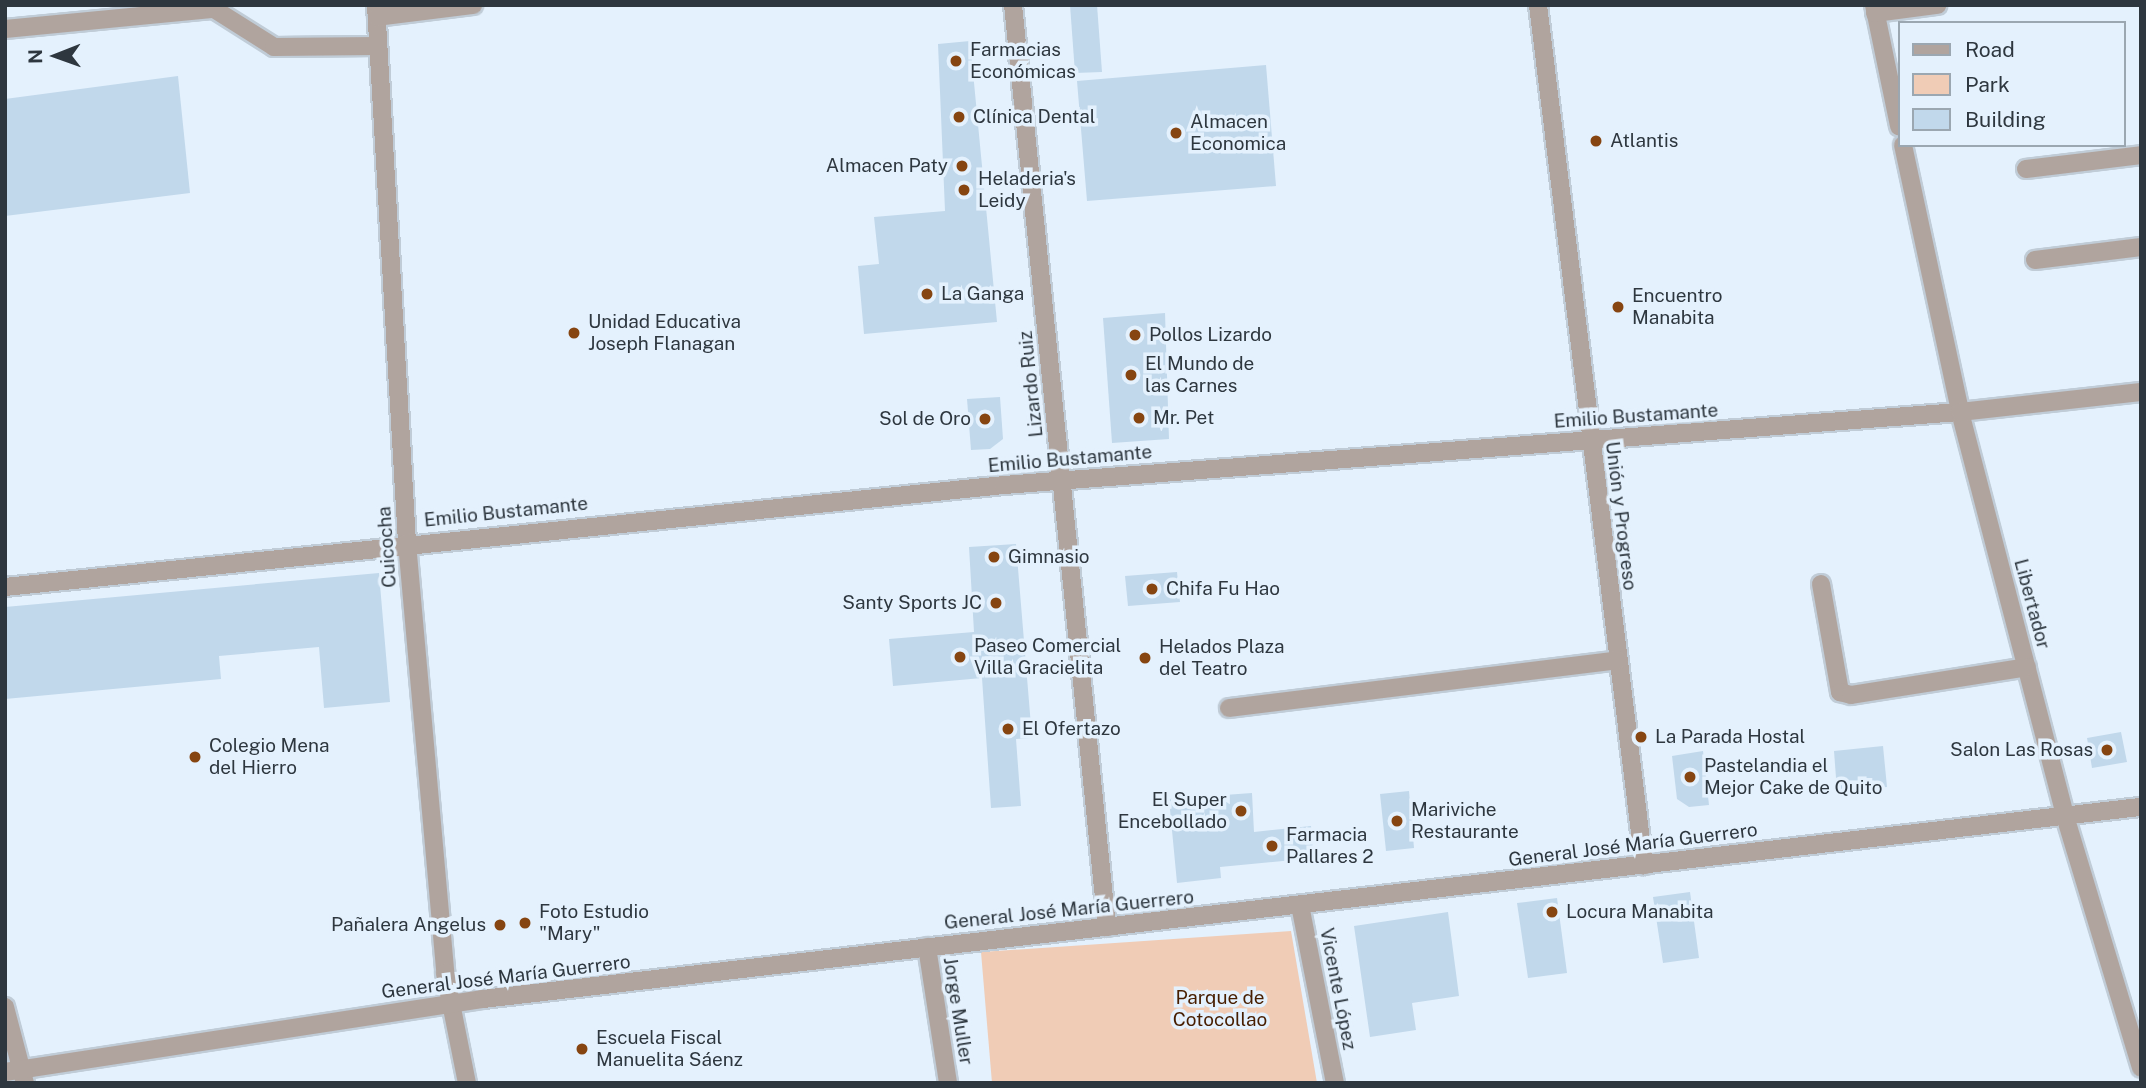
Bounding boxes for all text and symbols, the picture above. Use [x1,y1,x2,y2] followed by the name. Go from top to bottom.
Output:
[21,21,91,91] north arrow
[1898,21,2125,147] legend
[1965,37,2015,62] text: Road
[970,39,1076,83] place label: Farmacias Económicas
[24,49,46,64] text: N
[948,53,964,69] marker: Farmacias Económicas
[1965,72,2010,97] text: Park
[973,106,1096,128] place label: Clínica Dental
[1965,107,2046,132] text: Building
[951,109,967,125] marker: Clínica Dental
[1190,111,1286,155] place label: Almacen Economica
[1168,125,1184,141] marker: Almacen Economica
[1610,130,1678,152] place label: Atlantis
[1588,133,1604,149] marker: Atlantis
[826,155,948,177] place label: Almacen Paty
[954,158,970,174] marker: Almacen Paty
[978,168,1076,212] place label: Heladeria's Leidy
[956,182,972,198] marker: Heladeria's Leidy
[941,283,1024,305] place label: La Ganga
[1632,285,1723,329] place label: Encuentro Manabita
[919,286,935,302] marker: La Ganga
[1610,299,1626,315] marker: Encuentro Manabita
[588,311,741,355] place label: Unidad Educativa Joseph Flanagan
[1149,324,1272,346] place label: Pollos Lizardo
[566,325,582,341] marker: Unidad Educativa Joseph Flanagan
[1127,327,1143,343] marker: Pollos Lizardo
[1014,330,1048,438] street label: Lizardo Ruiz
[1145,353,1255,397] place label: El Mundo de las Carnes
[1123,367,1139,383] marker: El Mundo de las Carnes
[1553,399,1719,433] street label: Emilio Bustamante
[1153,407,1214,429] place label: Mr. Pet
[879,408,971,430] place label: Sol de Oro
[1131,410,1147,426] marker: Mr. Pet
[977,411,993,427] marker: Sol de Oro
[987,440,1153,478] street label: Emilio Bustamante
[1601,440,1641,592] street label: Unión y Progreso
[423,492,589,532] street label: Emilio Bustamante
[373,506,401,588] street label: Cuicocha
[1008,546,1090,568] place label: Gimnasio
[986,549,1002,565] marker: Gimnasio
[2009,556,2055,652] street label: Libertador
[1166,578,1280,600] place label: Chifa Fu Hao
[1144,581,1160,597] marker: Chifa Fu Hao
[842,592,982,614] place label: Santy Sports JC
[988,595,1004,611] marker: Santy Sports JC
[974,635,1122,679] place label: Paseo Comercial Villa Gracielita
[1159,636,1285,680] place label: Helados Plaza del Teatro
[952,649,968,665] marker: Paseo Comercial Villa Gracielita
[1137,650,1153,666] marker: Helados Plaza del Teatro
[1022,718,1121,740] place label: El Ofertazo
[1000,721,1016,737] marker: El Ofertazo
[1655,726,1805,748] place label: La Parada Hostal
[1633,729,1649,745] marker: La Parada Hostal
[209,735,330,779] place label: Colegio Mena del Hierro
[1950,739,2093,761] place label: Salon Las Rosas
[2099,742,2115,758] marker: Salon Las Rosas
[187,749,203,765] marker: Colegio Mena del Hierro
[1704,755,1883,799] place label: Pastelandia el Mejor Cake de Quito
[1682,769,1698,785] marker: Pastelandia el Mejor Cake de Quito
[1118,789,1227,833] place label: El Super Encebollado
[1411,799,1519,843] place label: Mariviche Restaurante
[1233,803,1249,819] marker: El Super Encebollado
[1389,813,1405,829] marker: Mariviche Restaurante
[1507,818,1759,872] street label: General José María Guerrero
[1286,824,1374,868] place label: Farmacia Pallares 2
[1264,838,1280,854] marker: Farmacia Pallares 2
[943,886,1195,934] street label: General José María Guerrero
[539,901,649,945] place label: Foto Estudio "Mary"
[1566,901,1714,923] place label: Locura Manabita
[1544,904,1560,920] marker: Locura Manabita
[331,914,486,936] place label: Pañalera Angelus
[517,915,533,931] marker: Foto Estudio "Mary"
[492,917,508,933] marker: Pañalera Angelus
[1315,926,1361,1052] street label: Vicente López
[380,950,632,1004] street label: General José María Guerrero
[938,955,978,1067] street label: Jorge Muller
[1173,987,1267,1031] park label: Parque de Cotocollao
[596,1027,743,1071] place label: Escuela Fiscal Manuelita Sáenz
[574,1041,590,1057] marker: Escuela Fiscal Manuelita Sáenz

